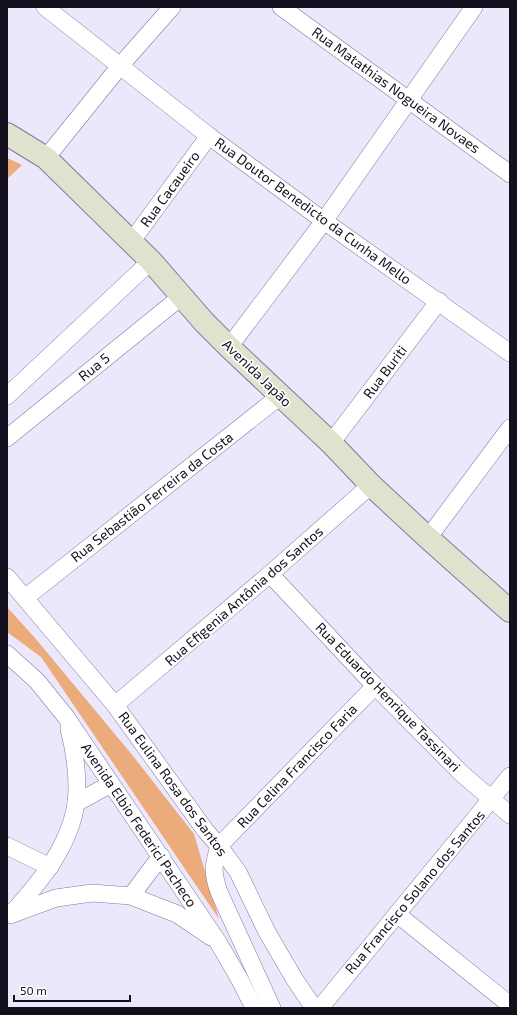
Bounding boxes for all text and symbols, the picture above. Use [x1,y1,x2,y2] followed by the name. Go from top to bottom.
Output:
[309,23,484,156] street label: Rua Matathias Nogueira Novaes
[212,133,415,288] street label: Rua Doutor Benedicto da Cunha Mello
[136,147,203,230] street label: Rua Cacaueiro
[219,335,296,410] street label: Avenida Japão
[359,342,410,402] street label: Rua Buriti
[75,349,113,384] street label: Rua 5
[67,428,236,565] street label: Rua Sebastião Ferreira da Costa
[161,522,326,669] street label: Rua Efigenia Antônia dos Santos
[312,618,464,775] street label: Rua Eduardo Henrique Tassinari
[233,700,360,831] street label: Rua Celina Francisco Faria
[115,708,232,859] street label: Rua Eulina Rosa dos Santos
[78,739,201,910] street label: Avenida Elbio Federici Pacheco
[341,806,488,977] street label: Rua Francisco Solano dos Santos
[14,977,130,1003] scale bar
[20,983,47,997] text: 50 m

